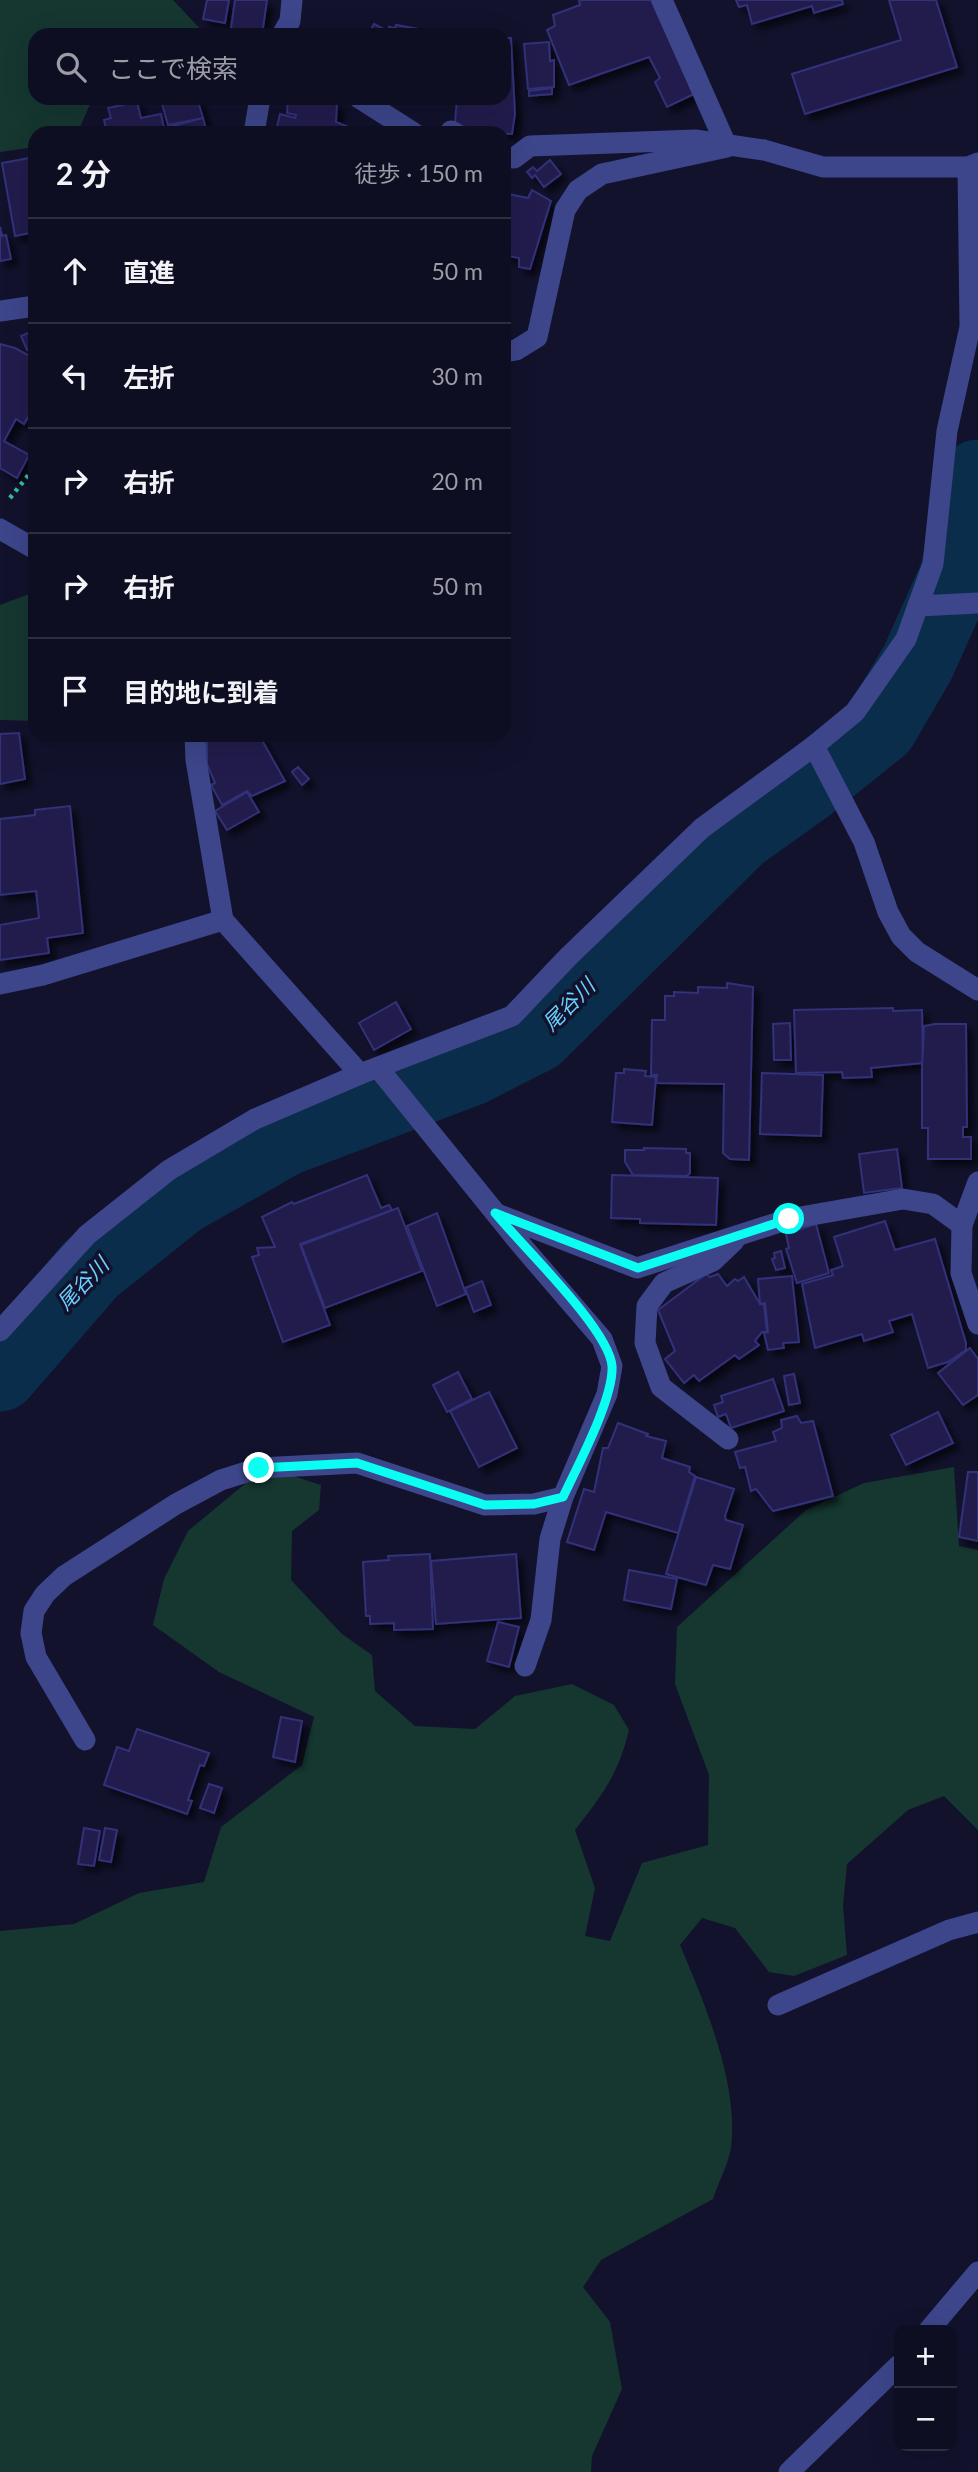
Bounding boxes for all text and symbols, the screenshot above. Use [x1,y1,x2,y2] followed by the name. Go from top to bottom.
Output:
[28,28,511,105] search box
[52,48,90,86] icon: search
[108,52,238,84] text: ここで検索
[56,155,111,191] text: 2 分
[354,159,483,187] text: 徒歩 · 150 m
[56,252,94,290] icon: ahead
[123,256,175,288] text: 直進
[432,257,483,285] text: 50 m
[56,357,94,395] icon: left
[123,361,175,393] text: 左折
[432,362,483,390] text: 30 m
[56,462,94,500] icon: right
[123,466,175,498] text: 右折
[432,467,483,495] text: 20 m
[56,567,94,605] icon: right
[123,571,175,603] text: 右折
[432,572,483,600] text: 50 m
[56,672,94,710] icon: arrive
[123,676,279,708] text: 目的地に到着
[537,971,601,1035] water label: 尾谷川
[773,1203,804,1234] route start
[51,1250,114,1314] water label: 尾谷川
[243,1452,274,1483] route end
[894,2325,957,2451] map controls
[894,2325,957,2388] button: +
[894,2388,957,2451] button: −

